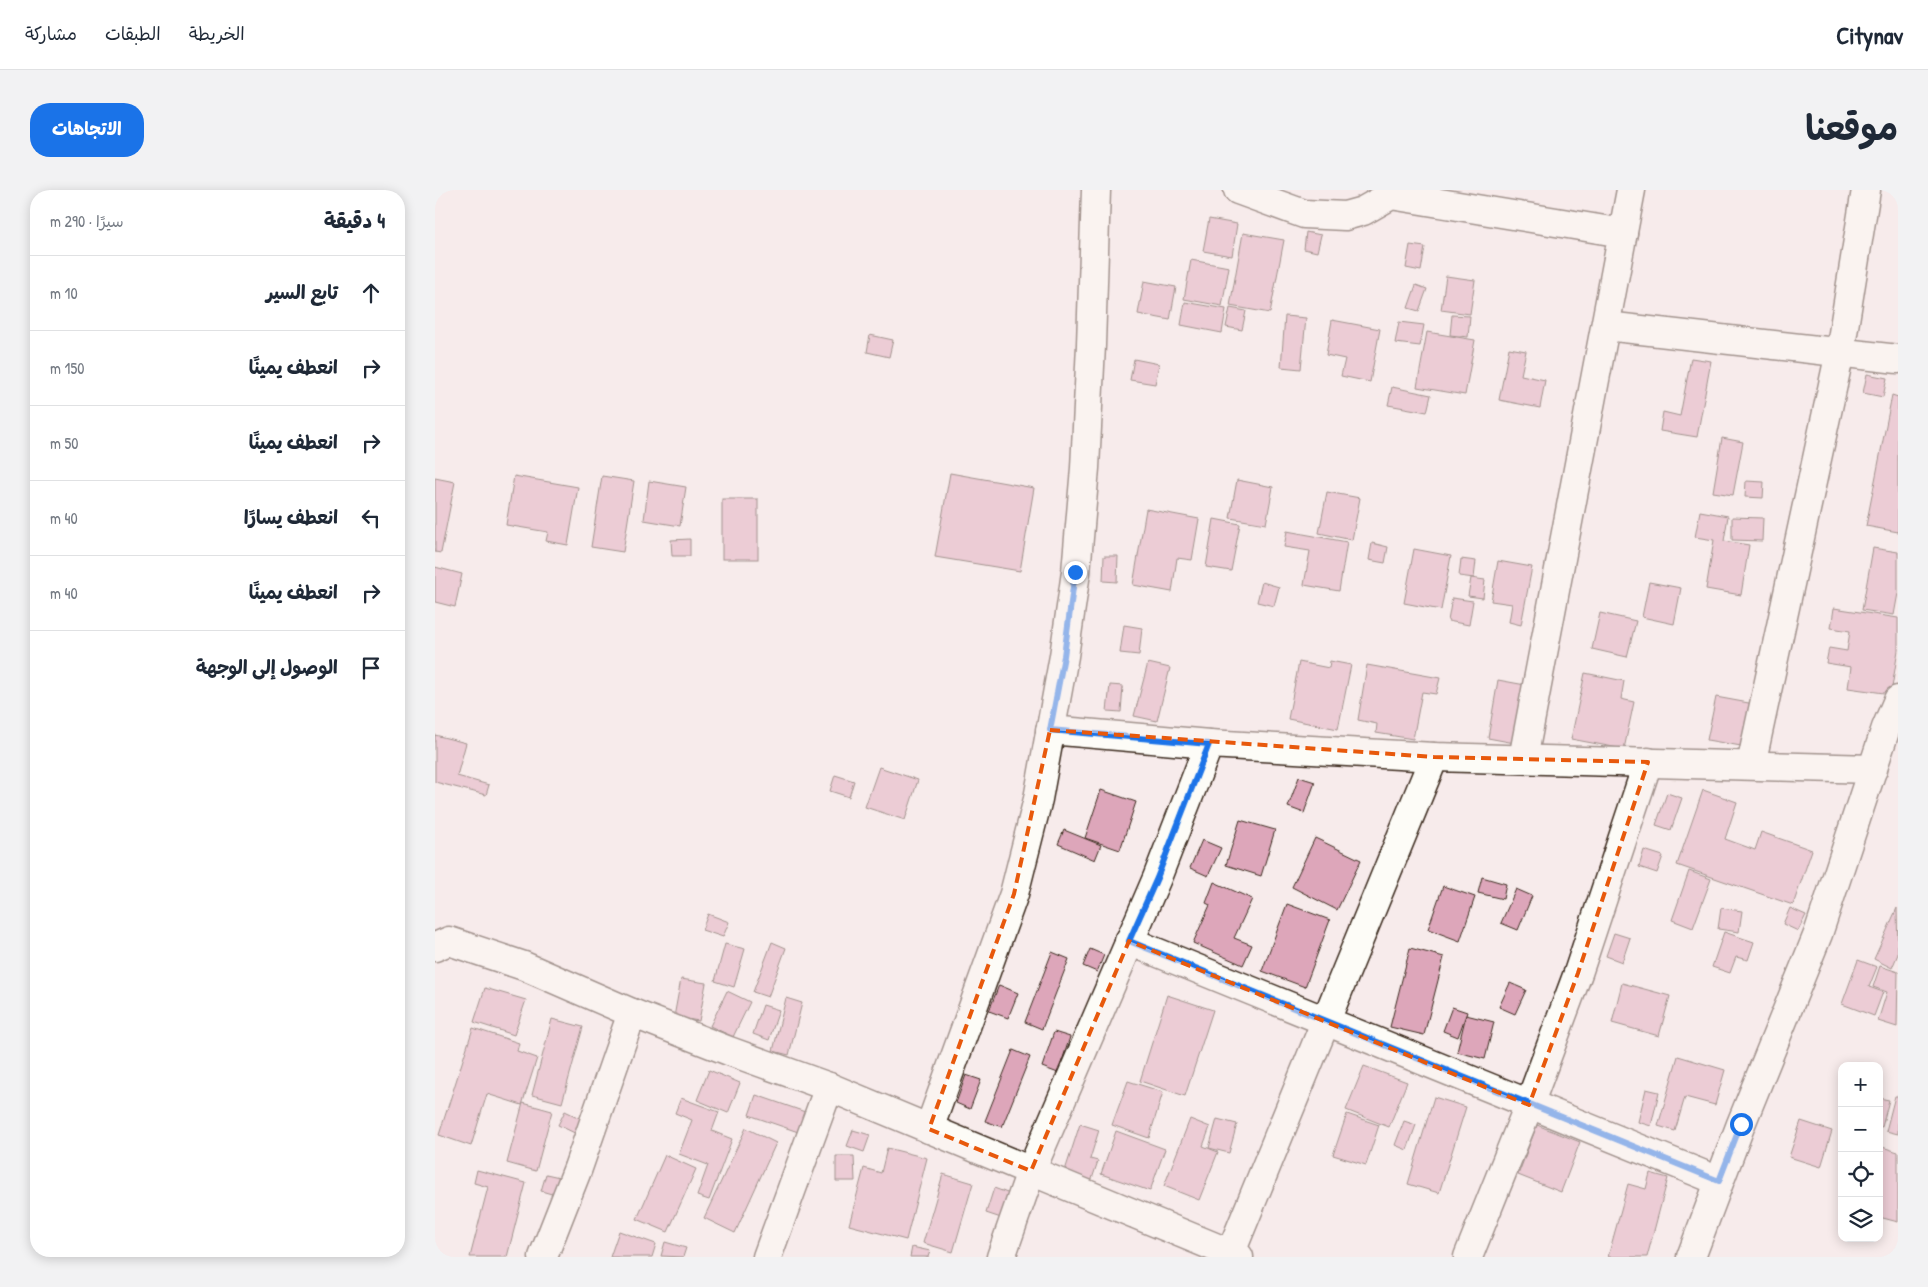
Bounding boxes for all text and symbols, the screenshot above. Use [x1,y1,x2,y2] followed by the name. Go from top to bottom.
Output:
[1836,19,1903,51] text: Citynav
[25,21,77,46] text: مشاركة
[105,21,161,46] text: الطبقات
[189,21,245,46] text: الخريطة
[30,103,144,157] button: الاتجاهات
[1805,104,1898,151] text: موقعنا
[324,206,385,235] text: 4 دقيقة
[50,210,124,232] text: سيرًا · 290 m
[266,279,338,305] text: تابع السير
[357,279,385,307] icon: ahead
[50,282,78,304] text: 10 m
[249,354,338,380] text: انعطف يمينًا
[357,354,385,382] icon: right
[50,357,84,379] text: 150 m
[249,429,338,455] text: انعطف يمينًا
[357,429,385,457] icon: right
[50,432,79,454] text: 50 m
[244,504,338,530] text: انعطف يسارًا
[357,504,385,532] icon: left
[50,507,78,529] text: 40 m
[1064,561,1087,584] route end
[249,579,338,605] text: انعطف يمينًا
[357,579,385,607] icon: right
[50,582,78,604] text: 40 m
[196,654,338,680] text: الوصول إلى الوجهة
[357,654,385,682] icon: arrive
[1838,1062,1883,1242] map controls
[1838,1062,1883,1107] button: +
[1838,1107,1883,1152] button: −
[1730,1113,1753,1136] route start
[1838,1152,1883,1197] button: locate
[1838,1197,1883,1242] button: layers

